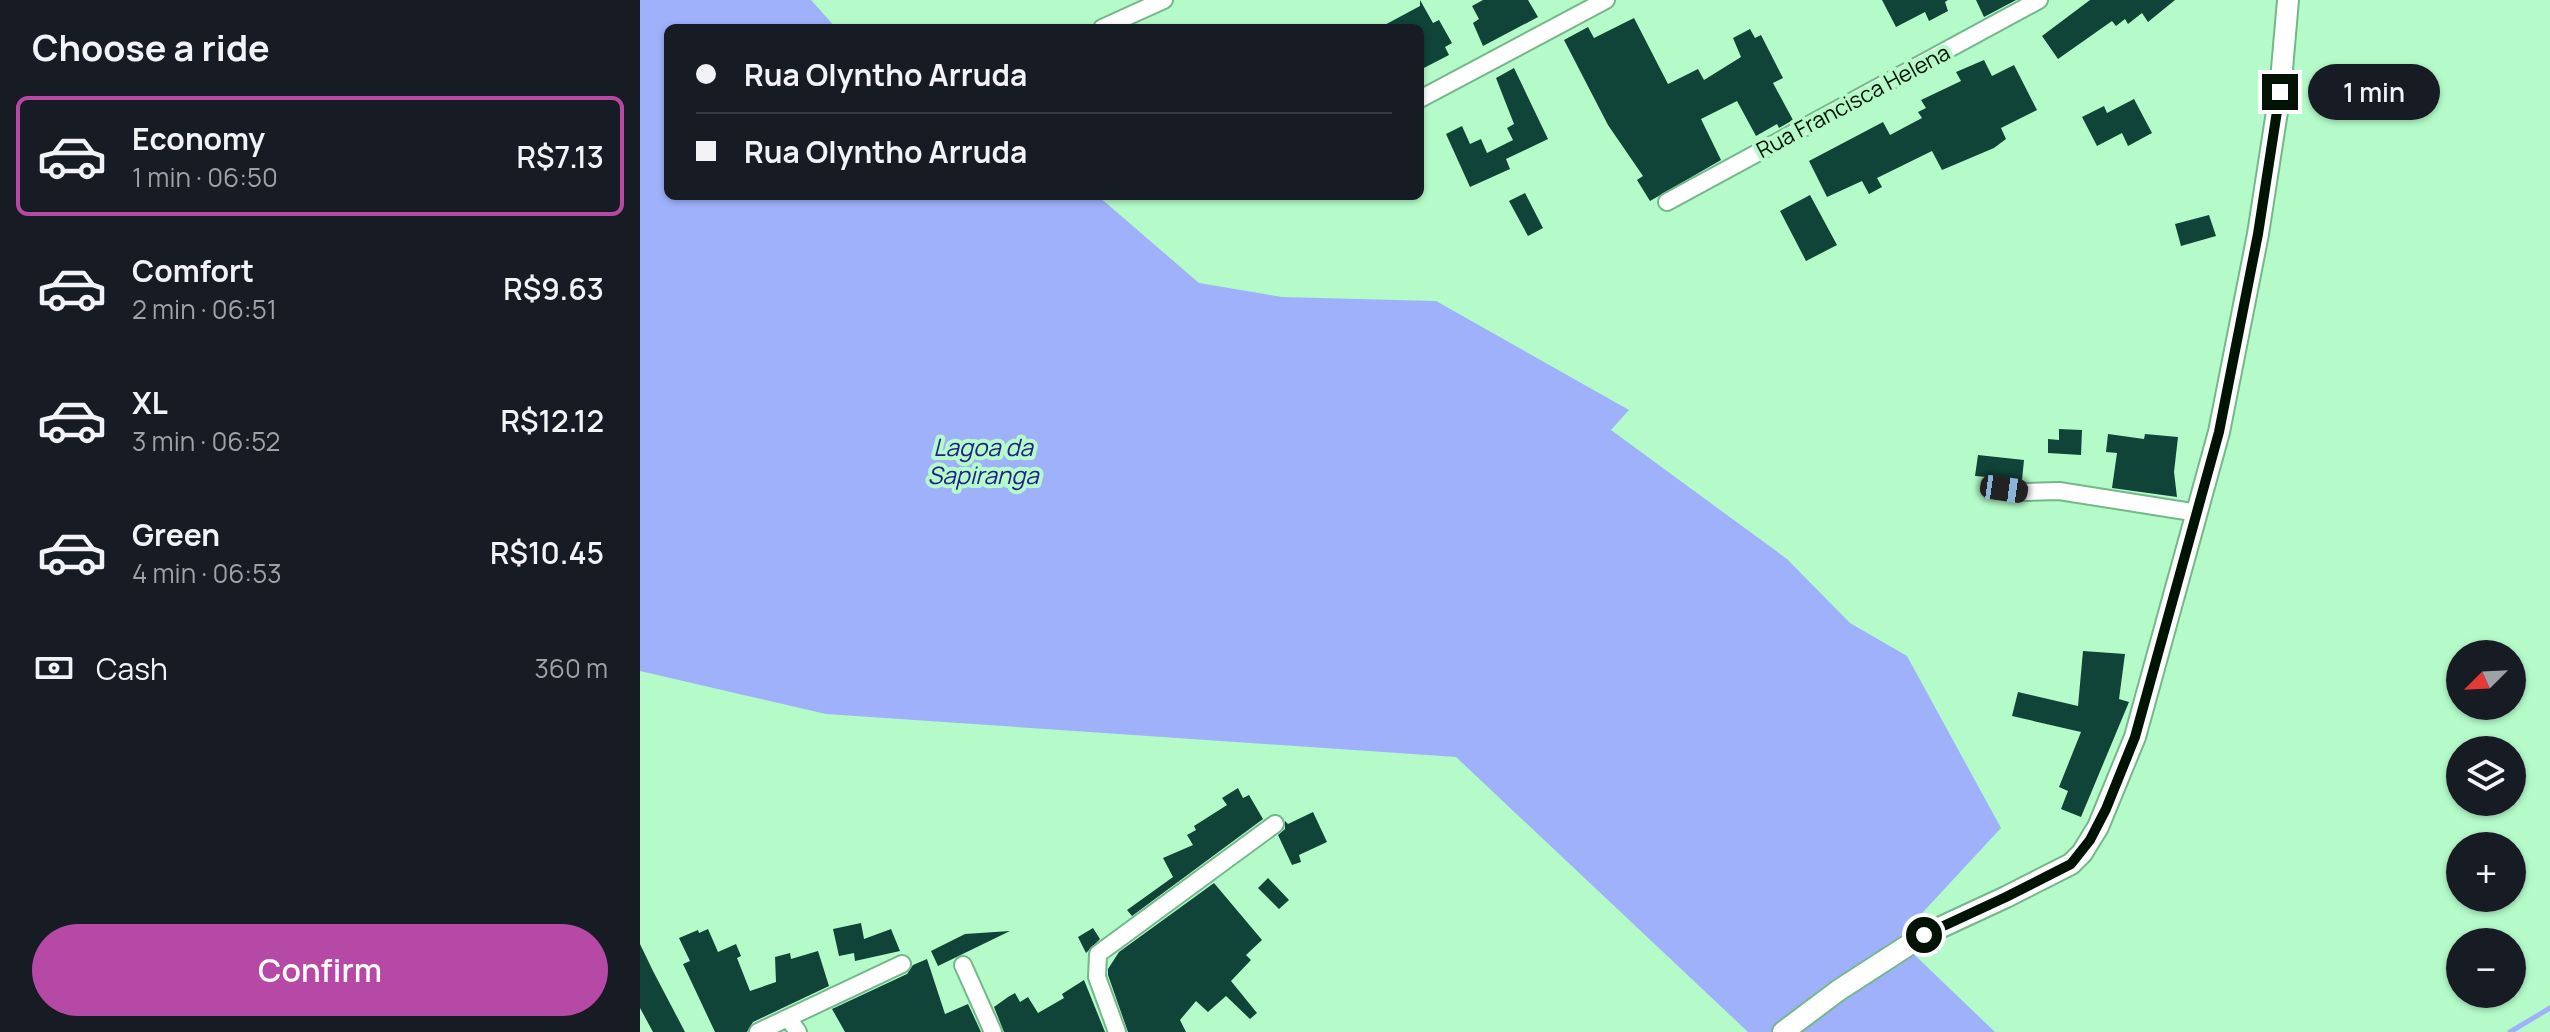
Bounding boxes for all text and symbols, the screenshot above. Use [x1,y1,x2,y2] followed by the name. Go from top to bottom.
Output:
[32,23,270,72] text: Choose a ride
[1751,37,1955,165] street label: Rua Francisca Helena
[744,54,1027,95] text: Rua Olyntho Arruda
[2308,64,2440,120] callout: 1 min
[2262,74,2298,110] route end
[2343,74,2405,110] text: 1 min
[132,118,265,159] text: Economy
[36,120,108,192] icon: car
[744,131,1027,172] text: Rua Olyntho Arruda
[517,136,604,177] text: R$7.13
[132,159,278,195] text: 1 min · 06:50
[132,250,254,291] text: Comfort
[36,252,108,324] icon: car
[503,268,604,309] text: R$9.63
[132,291,277,327] text: 2 min · 06:51
[132,382,168,423] text: XL
[36,384,108,456] icon: car
[500,400,604,441] text: R$12.12
[132,423,280,459] text: 3 min · 06:52
[927,430,1040,491] water label: Lagoa da Sapiranga
[1979,474,2029,504] car
[132,514,220,555] text: Green
[36,516,108,588] icon: car
[490,532,604,573] text: R$10.45
[132,555,282,591] text: 4 min · 06:53
[2446,640,2526,720] north arrow
[2446,640,2526,1008] map controls
[32,646,76,690] icon: cash
[96,648,168,689] text: Cash
[534,650,608,686] text: 360 m
[2446,736,2526,816] button: layers
[2446,832,2526,912] button: +
[1906,917,1942,953] route start
[32,924,608,1016] button: Confirm
[2446,928,2526,1008] button: −

